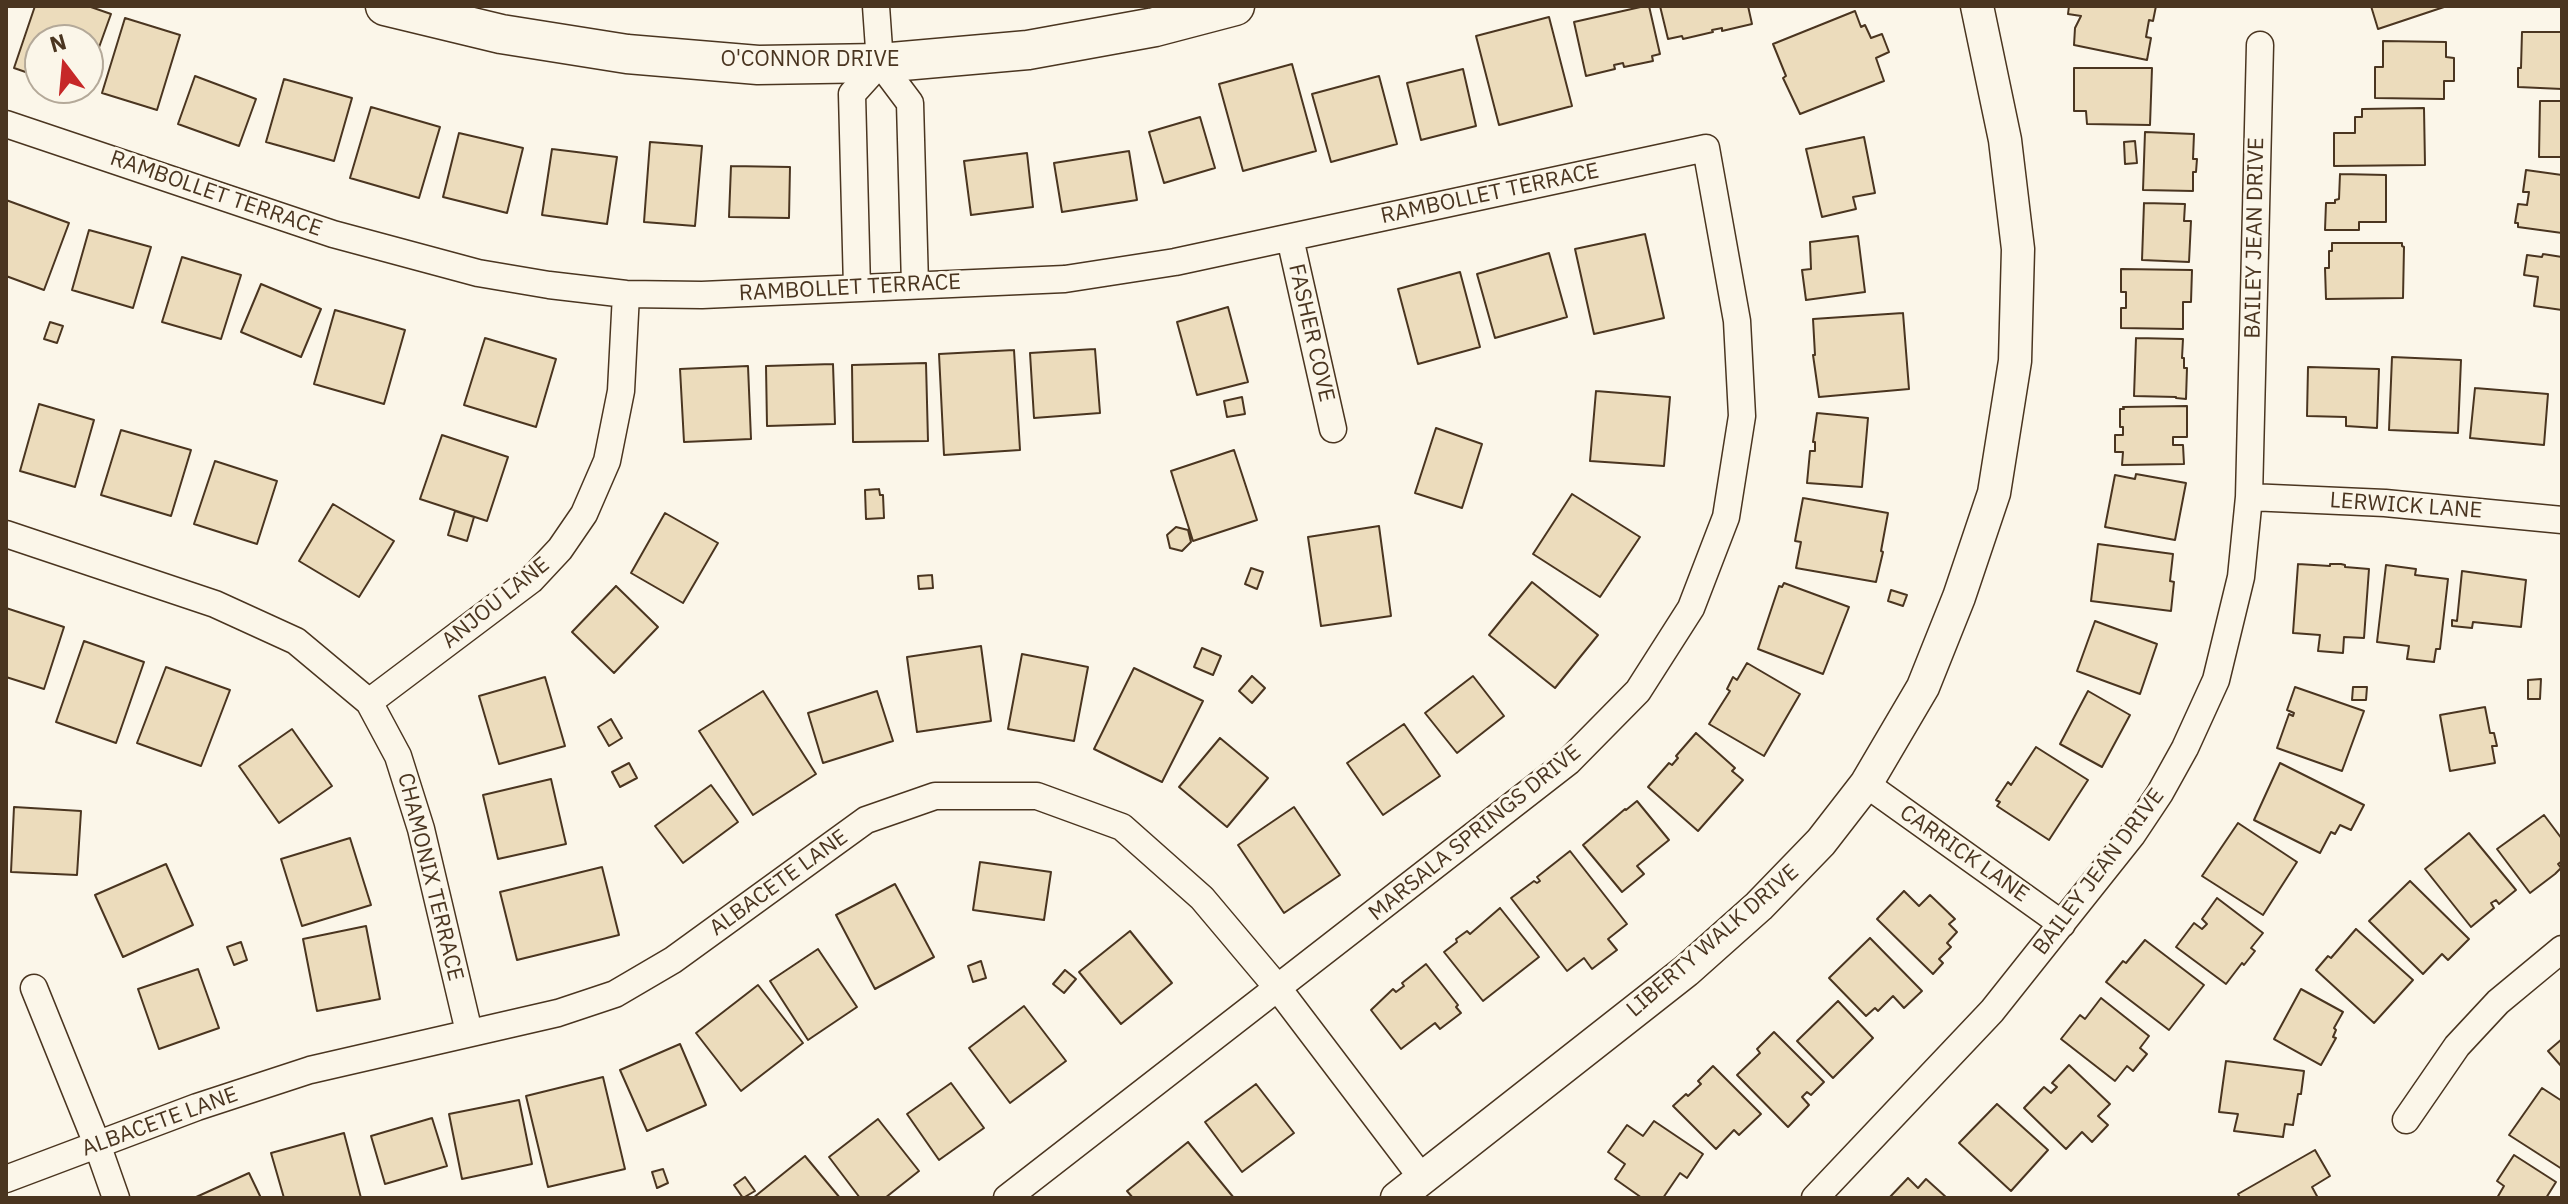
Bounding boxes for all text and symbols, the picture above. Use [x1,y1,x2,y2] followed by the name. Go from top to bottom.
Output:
[24,24,104,104] north arrow
[46,26,69,59] text: N
[720,47,900,73] street label: O'CONNOR DRIVE
[2240,137,2270,339] street label: BAILEY JEAN DRIVE
[107,145,325,243] street label: RAMBOLLET TERRACE
[1378,158,1602,230] street label: RAMBOLLET TERRACE
[1282,261,1340,405] street label: FASHER COVE
[738,269,962,307] street label: RAMBOLLET TERRACE
[2329,488,2483,524] street label: LERWICK LANE
[437,552,555,654] street label: ANJOU LANE
[1364,739,1586,927] street label: MARSALA SPRINGS DRIVE
[391,770,469,984] street label: CHAMONIX TERRACE
[2028,784,2170,960] street label: BAILEY JEAN DRIVE
[1894,800,2034,908] street label: CARRICK LANE
[705,824,853,942] street label: ALBACETE LANE
[1622,859,1804,1023] street label: LIBERTY WALK DRIVE
[78,1082,242,1162] street label: ALBACETE LANE

